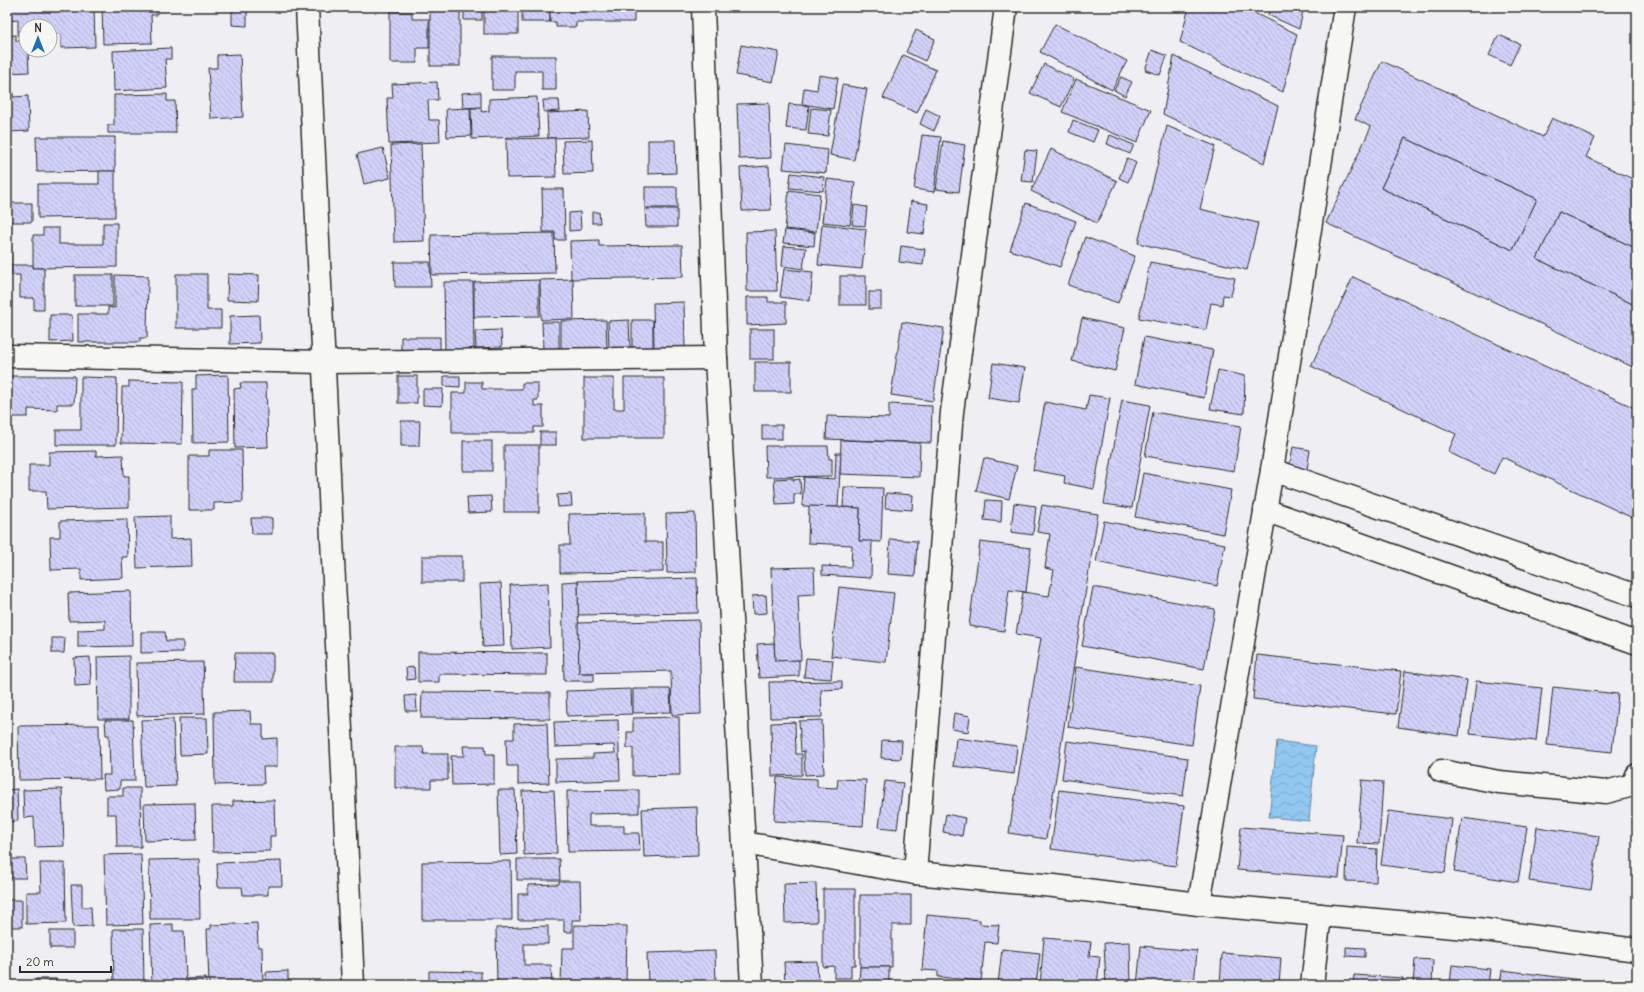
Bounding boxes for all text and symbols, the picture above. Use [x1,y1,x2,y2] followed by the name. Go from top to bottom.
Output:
[18,18,58,58] north arrow
[34,21,42,35] text: N
[20,948,111,974] scale bar
[26,954,54,969] text: 20 m

